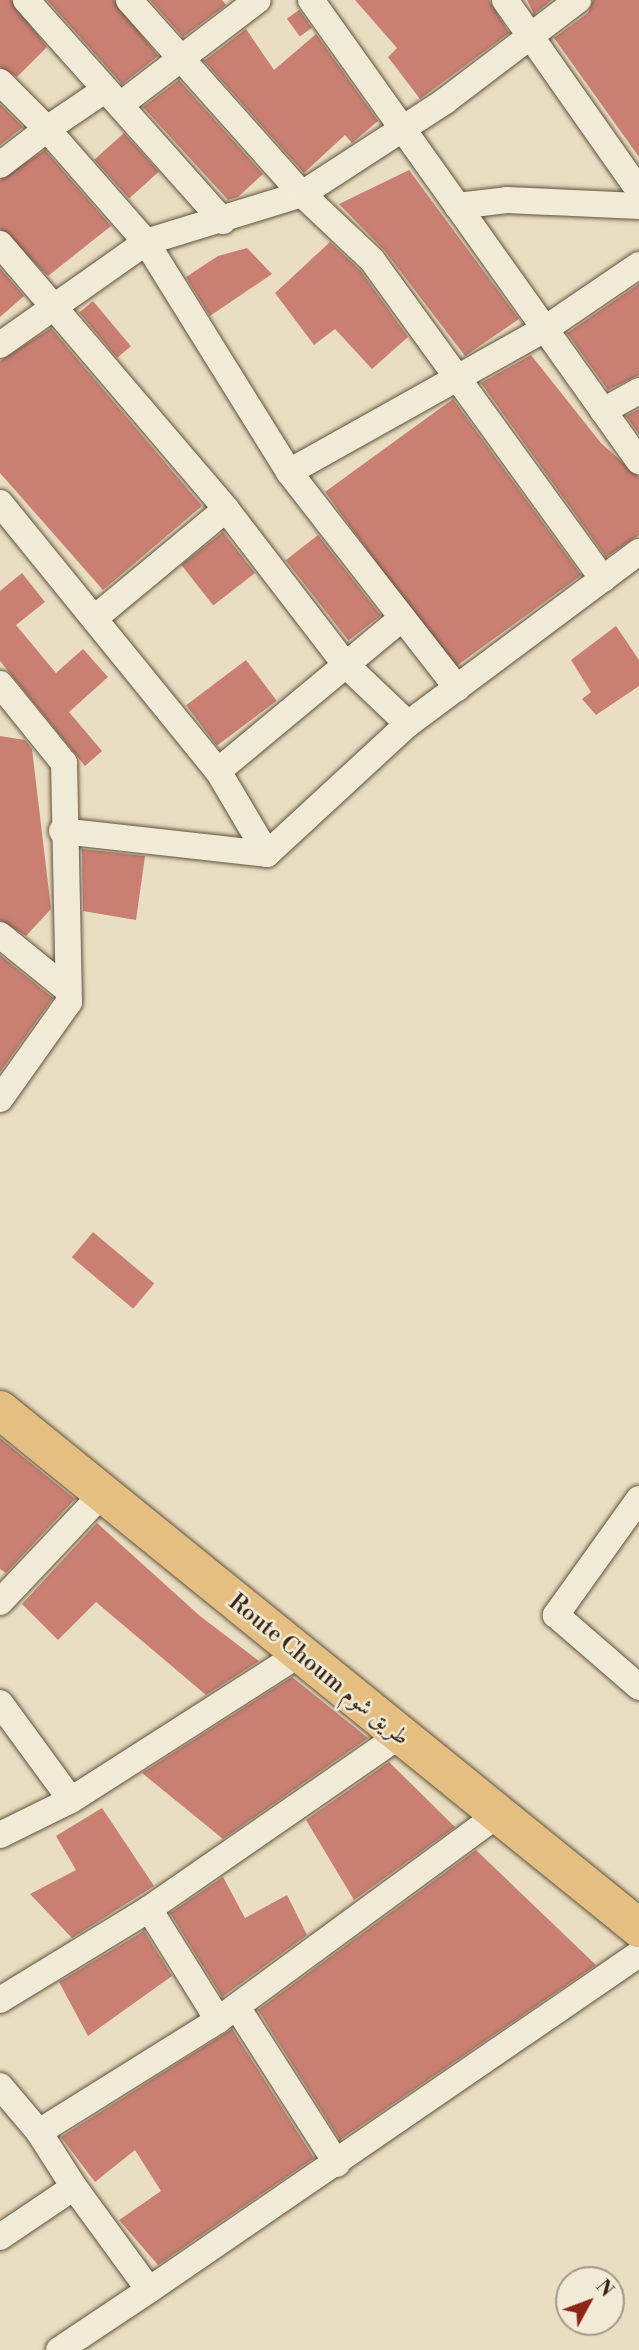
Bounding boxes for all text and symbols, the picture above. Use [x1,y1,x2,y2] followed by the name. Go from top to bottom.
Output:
[223,1589,415,1751] street label: Route Choum طريق شوم
[555,2266,625,2336] north arrow
[590,2275,618,2302] text: N

